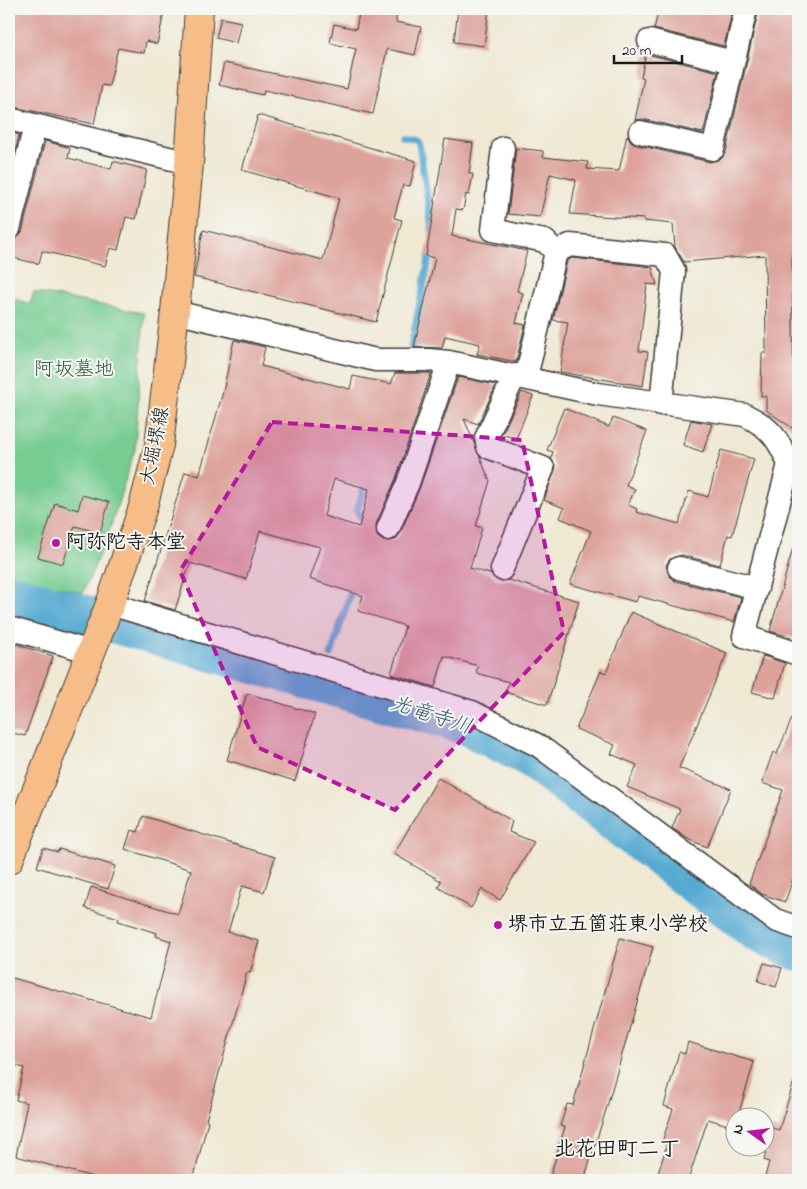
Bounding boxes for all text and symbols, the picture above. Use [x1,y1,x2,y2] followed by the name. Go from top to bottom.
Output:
[614,32,682,64] scale bar
[622,40,652,62] text: 20 m
[34,356,114,385] park label: 阿坂墓地
[134,404,178,488] street label: 大堀堺線
[66,529,186,558] place label: 阿弥陀寺本堂
[50,537,62,549] marker: 阿弥陀寺本堂
[386,689,476,743] water label: 光竜寺川
[508,911,708,940] place label: 堺市立五箇荘東小学校
[492,919,504,931] marker: 堺市立五箇荘東小学校
[724,1106,774,1156] north arrow
[728,1122,750,1136] text: N
[554,1135,680,1165] district label: 北花田町二丁

